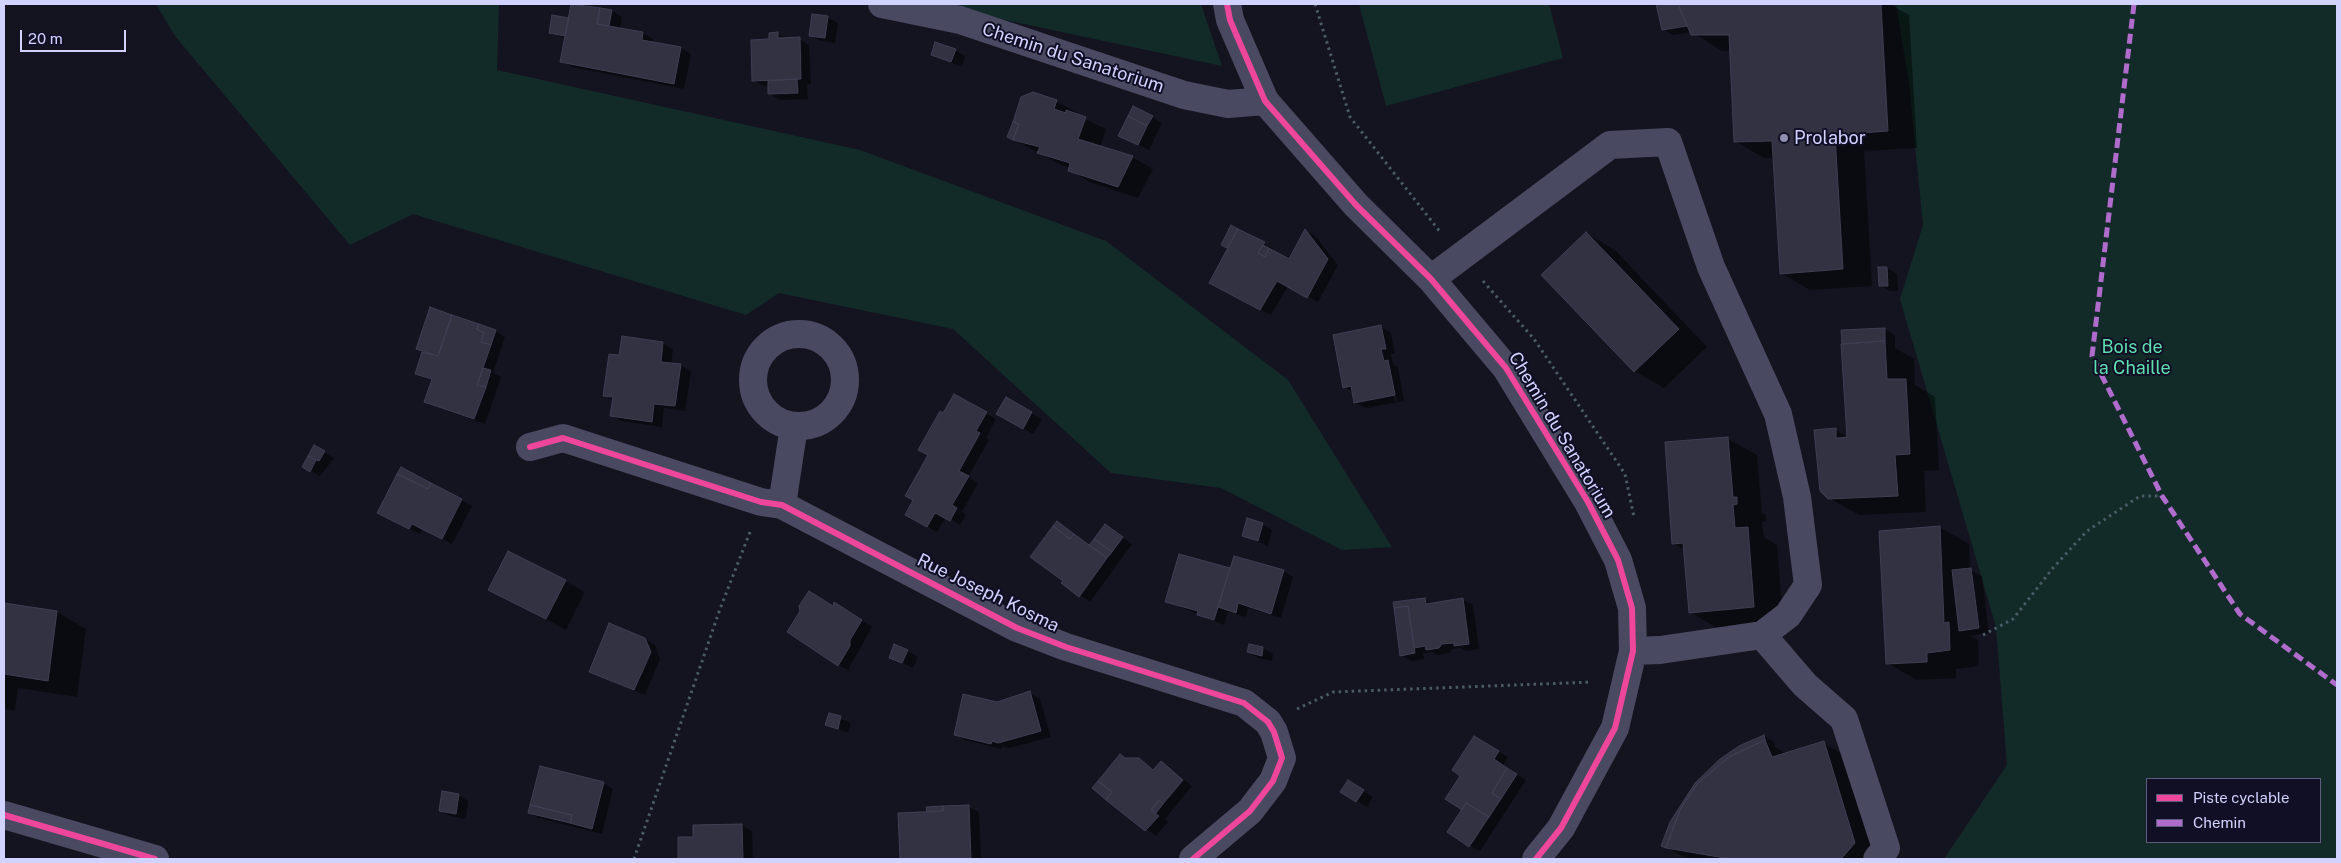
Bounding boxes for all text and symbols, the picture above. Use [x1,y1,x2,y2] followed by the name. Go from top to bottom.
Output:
[979,18,1167,98] street label: Chemin du Sanatorium
[22,20,129,52] scale bar
[28,30,63,47] text: 20 m
[1794,127,1866,149] place label: Prolabor
[1778,132,1790,144] marker: Prolabor
[2093,336,2171,378] park label: Bois de la Chaille
[1504,348,1620,522] street label: Chemin du Sanatorium
[913,549,1063,637] street label: Rue Joseph Kosma
[2146,778,2321,843] legend
[2193,789,2290,806] text: Piste cyclable
[2193,814,2246,831] text: Chemin

